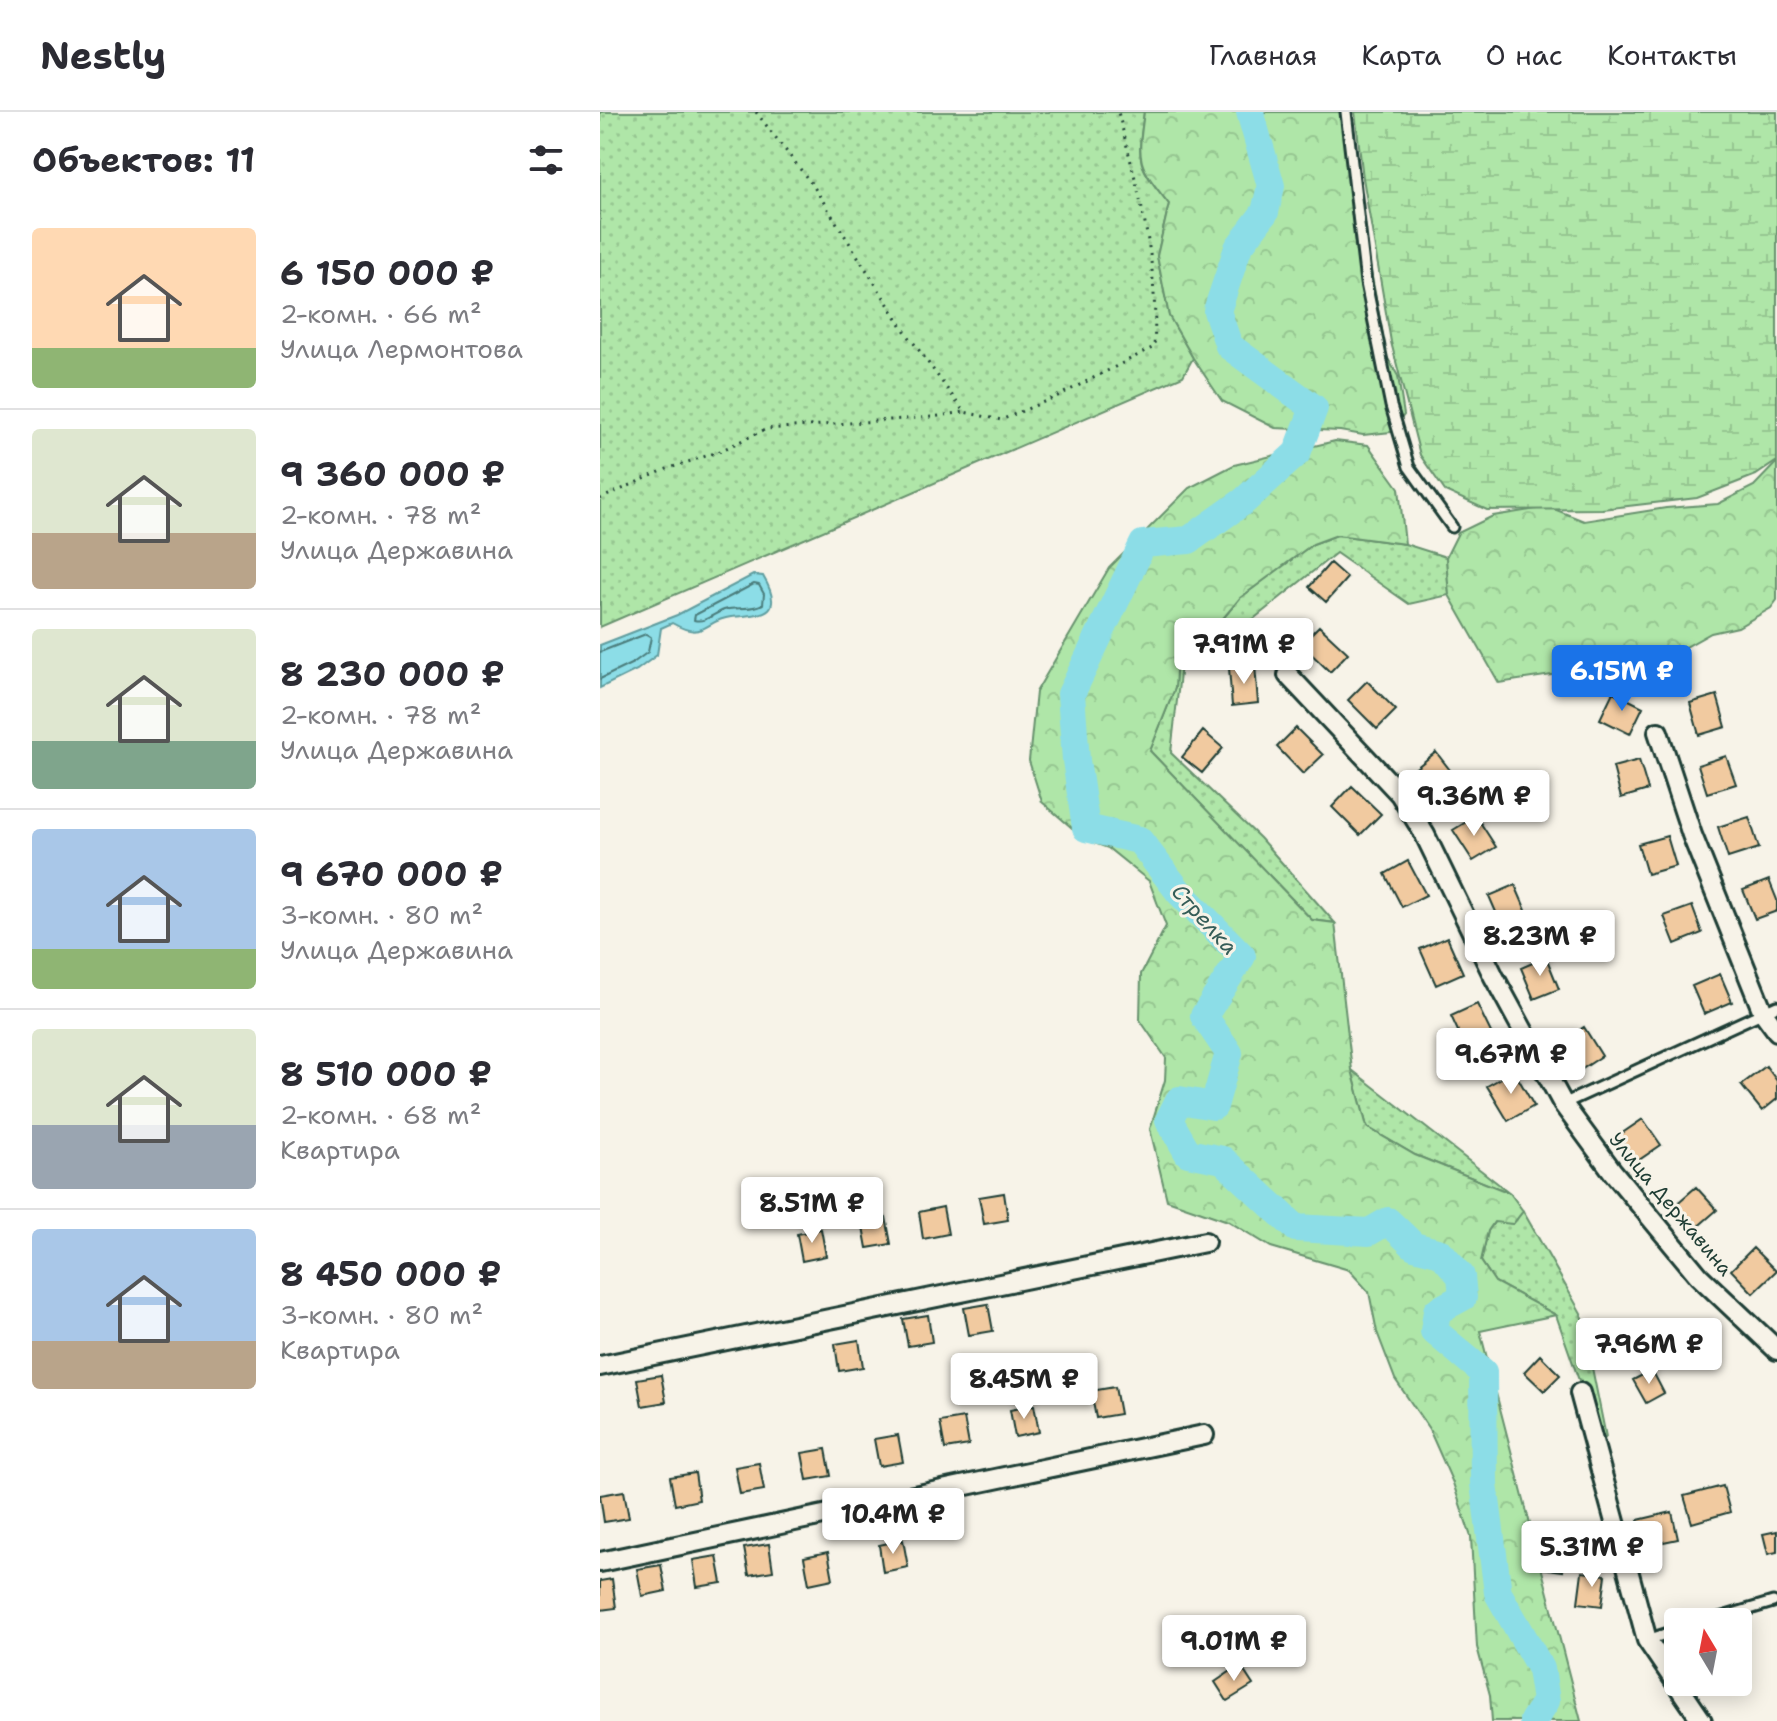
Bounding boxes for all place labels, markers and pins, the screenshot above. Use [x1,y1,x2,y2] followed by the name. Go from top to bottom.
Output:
[1170,618,1318,686] pin: 7.91M ₽
[1548,645,1696,713] pin: 6.15M ₽
[1400,770,1548,838] pin: 9.36M ₽
[1466,910,1614,978] pin: 8.23M ₽
[1437,1028,1585,1096] pin: 9.67M ₽
[738,1177,886,1245] pin: 8.51M ₽
[1575,1318,1723,1386] pin: 7.96M ₽
[950,1353,1098,1421] pin: 8.45M ₽
[819,1488,967,1556] pin: 10.4M ₽
[1518,1521,1666,1589] pin: 5.31M ₽
[1160,1615,1308,1683] pin: 9.01M ₽

